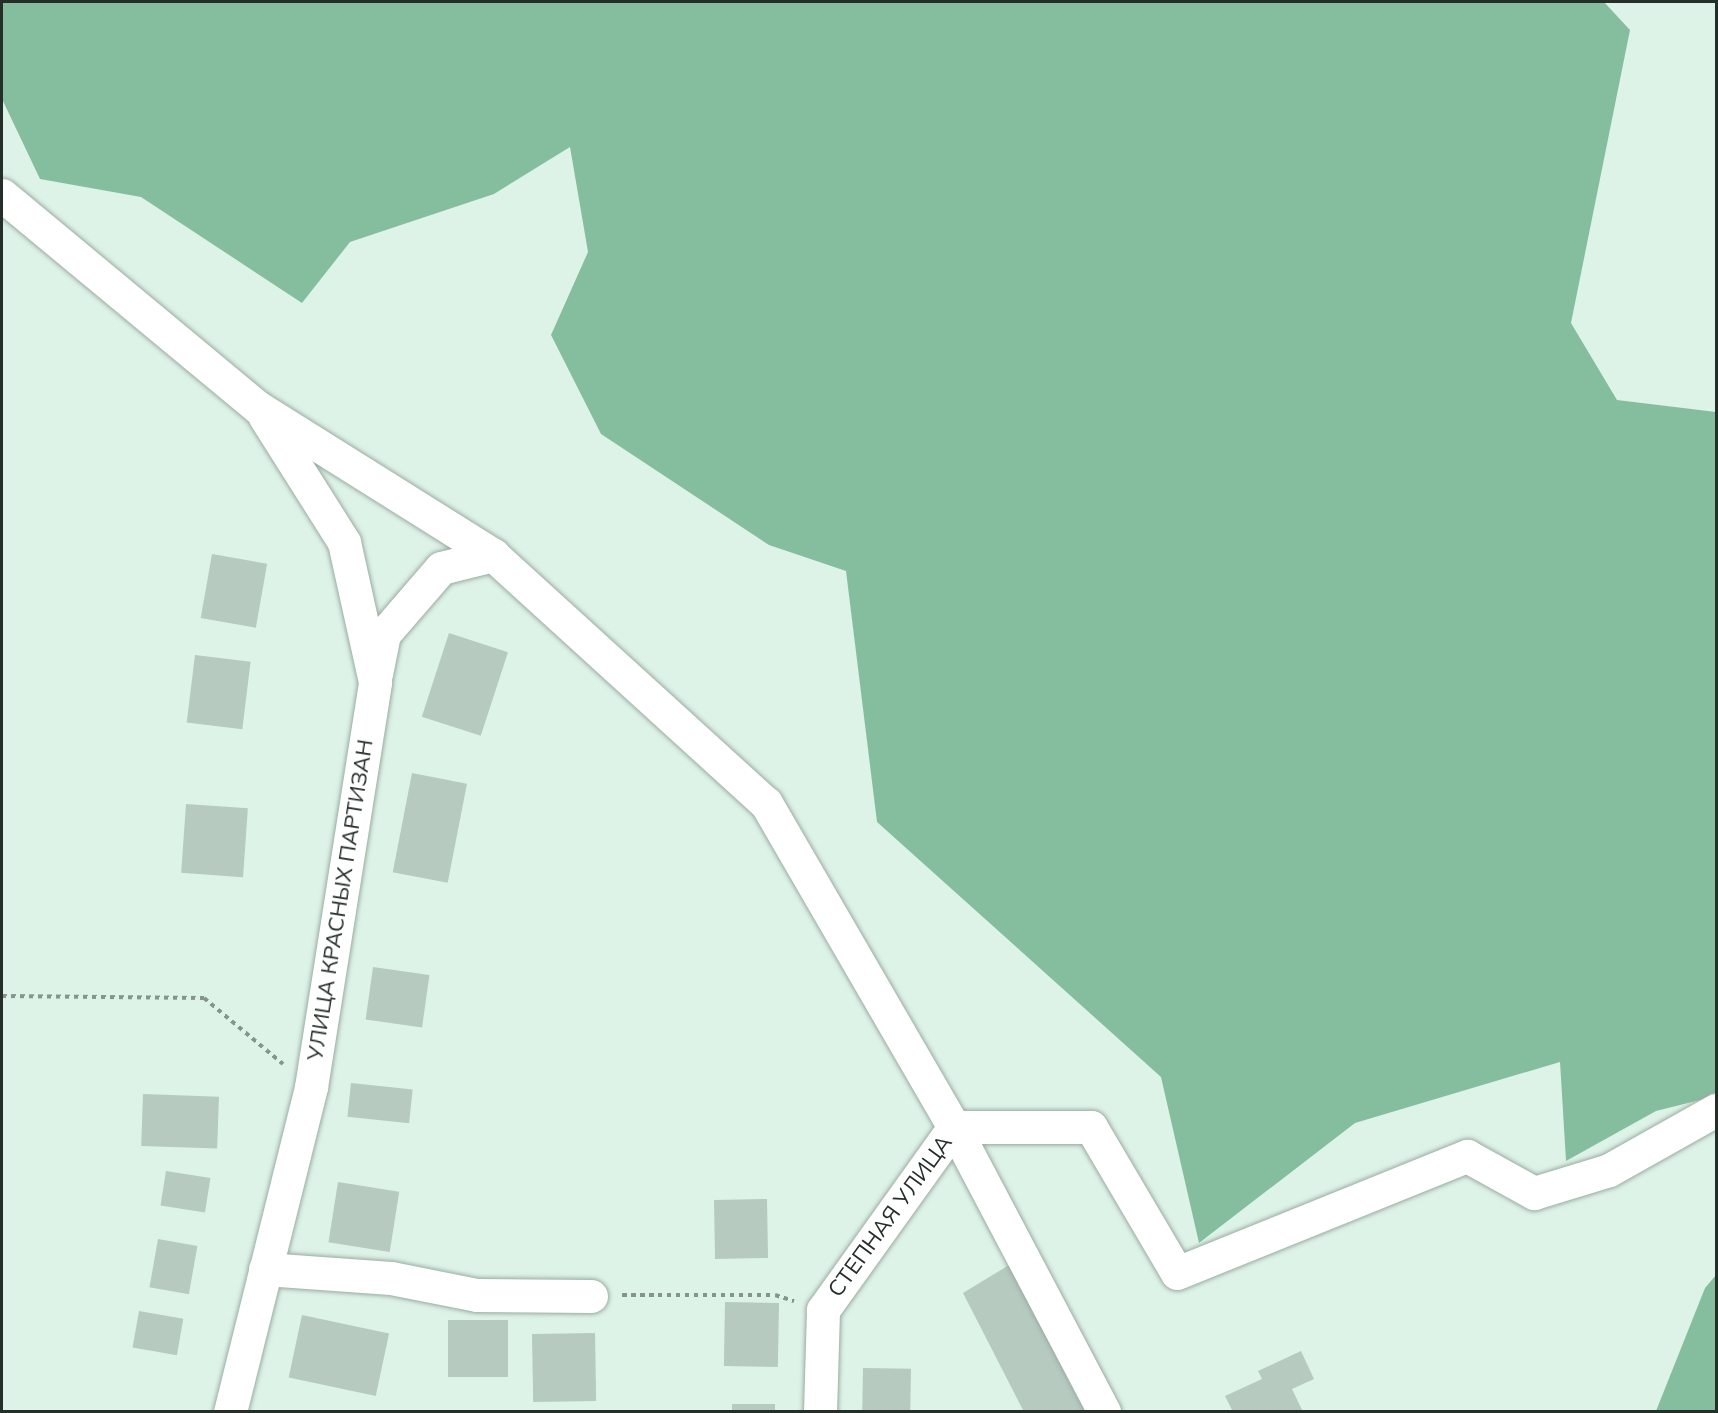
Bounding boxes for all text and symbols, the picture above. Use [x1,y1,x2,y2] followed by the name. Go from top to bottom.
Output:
[302,737,378,1063] street label: УЛИЦА КРАСНЫХ ПАРТИЗАН
[822,1130,958,1302] street label: СТЕПНАЯ УЛИЦА

